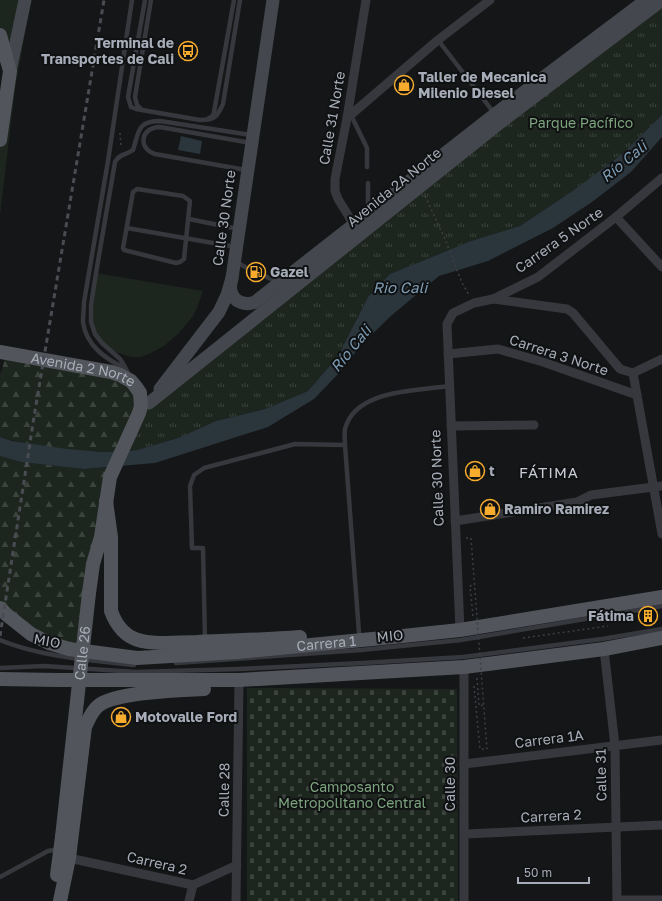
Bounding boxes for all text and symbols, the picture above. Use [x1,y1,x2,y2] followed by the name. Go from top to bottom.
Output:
[41,34,174,67] place label: Terminal de Transportes de Cali
[177,40,199,62] bus stop icon: Terminal de Transportes de Cali
[418,68,546,101] place label: Taller de Mecanica Milenio Diesel
[315,70,348,166] street label: Calle 31 Norte
[393,74,415,96] shop icon: Taller de Mecanica Milenio Diesel
[529,114,633,131] park label: Parque Pacífico
[597,136,652,186] water label: Río Cali
[343,143,444,230] street label: Avenida 2A Norte
[208,169,239,267] street label: Calle 30 Norte
[512,203,606,276] street label: Carrera 5 Norte
[245,261,267,283] fuel station icon: Gazel
[270,263,309,280] place label: Gazel
[373,278,429,296] water label: Rio Cali
[326,320,376,375] water label: Río Cali
[507,330,611,379] street label: Carrera 3 Norte
[30,349,138,390] street label: Avenida 2 Norte
[426,429,447,527] street label: Calle 30 Norte
[464,460,486,482] shop icon: t
[489,462,495,479] place label: t
[519,463,579,481] district label: FÁTIMA
[479,498,501,520] shop icon: Ramiro Ramirez
[504,500,609,517] place label: Ramiro Ramirez
[637,605,659,627] building icon: Fátima
[588,607,634,624] place label: Fátima
[70,625,93,681] street label: Calle 26
[376,626,404,645] street label: MIO
[32,630,62,651] street label: MIO
[296,632,357,654] street label: Carrera 1
[110,706,132,728] shop icon: Motovalle Ford
[135,708,237,725] place label: Motovalle Ford
[514,726,585,751] street label: Carrera 1A
[592,748,609,802] street label: Calle 31
[441,757,458,811] street label: Calle 30
[215,763,232,817] street label: Calle 28
[278,778,426,811] park label: Camposanto Metropolitano Central
[520,805,582,826] street label: Carrera 2
[125,847,189,878] street label: Carrera 2
[518,859,589,885] scale bar
[524,865,552,880] text: 50 m

